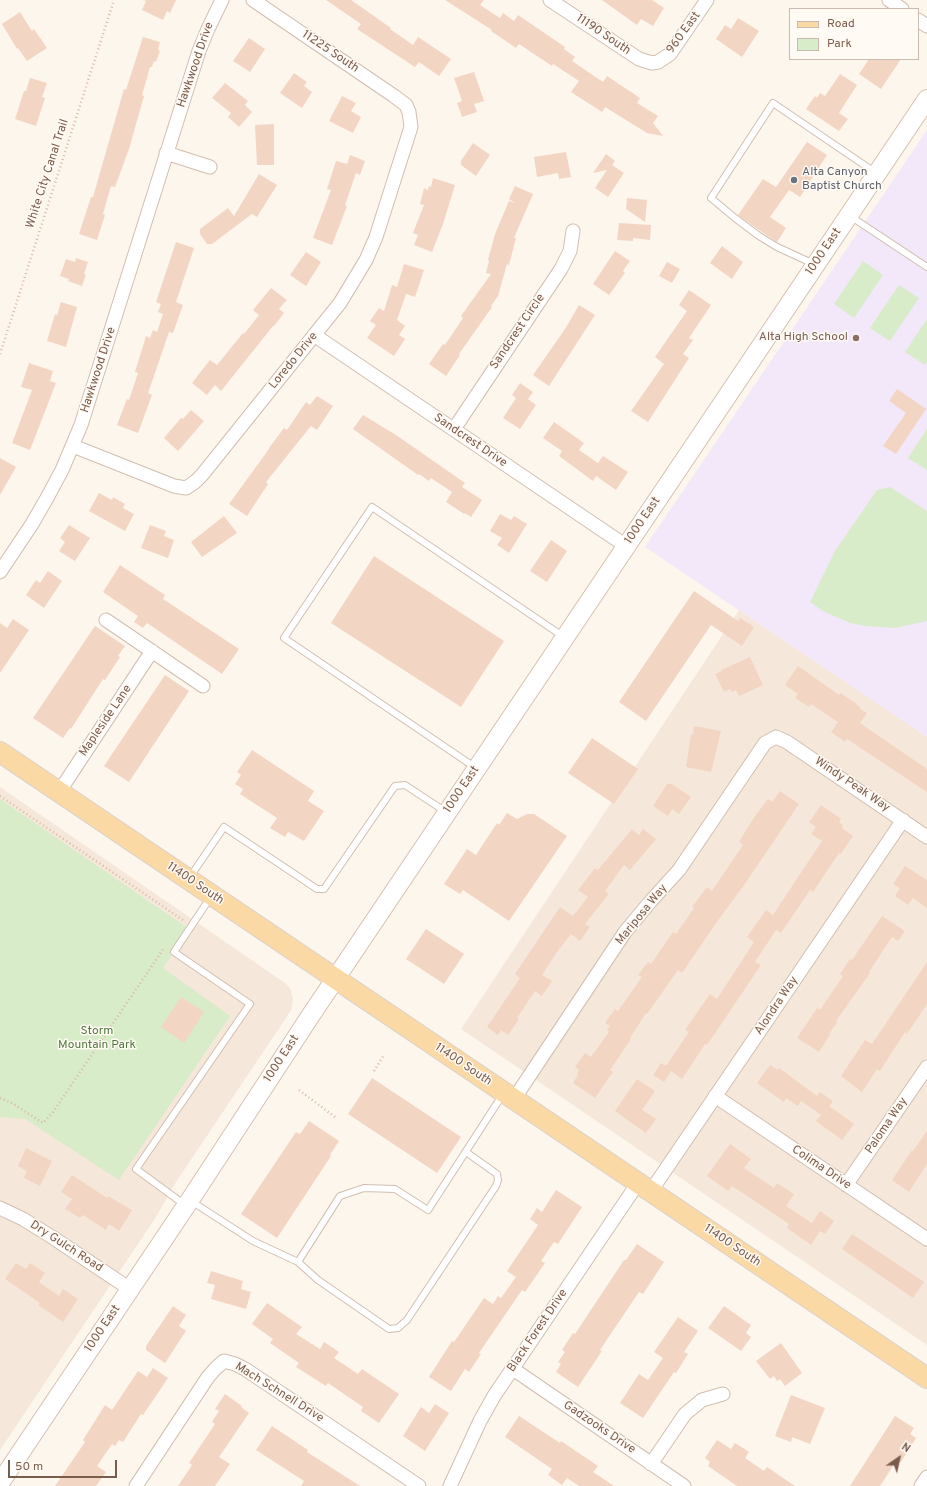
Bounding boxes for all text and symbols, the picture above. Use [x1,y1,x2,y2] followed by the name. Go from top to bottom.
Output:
[789,8,919,60] legend
[664,9,704,57] street label: 960 East
[573,12,633,58] street label: 11190 South
[827,16,855,32] text: Road
[175,20,217,110] street label: Hawkwood Drive
[299,28,361,76] street label: 11225 South
[827,36,852,52] text: Park
[24,118,72,230] street label: White City Canal Trail
[802,166,882,194] place label: Alta Canyon Baptist Church
[789,175,799,185] marker: Alta Canyon Baptist Church
[803,226,845,278] street label: 1000 East
[488,292,548,372] street label: Sandcrest Circle
[78,325,120,415] street label: Hawkwood Drive
[267,330,321,392] street label: Loredo Drive
[759,331,848,345] place label: Alta High School
[851,333,861,343] marker: Alta High School
[431,411,509,471] street label: Sandcrest Drive
[622,495,664,547] street label: 1000 East
[77,682,135,760] street label: Mapleside Lane
[812,754,892,816] street label: Windy Peak Way
[441,764,483,816] street label: 1000 East
[164,860,226,908] street label: 11400 South
[613,882,671,948] street label: Mariposa Way
[752,974,802,1038] street label: Alondra Way
[58,1025,136,1053] park label: Storm Mountain Park
[261,1033,303,1085] street label: 1000 East
[432,1041,494,1089] street label: 11400 South
[863,1095,911,1157] street label: Paloma Way
[789,1143,853,1193] street label: Colima Drive
[27,1218,105,1276] street label: Dry Gulch Road
[701,1222,763,1270] street label: 11400 South
[505,1287,571,1375] street label: Black Forest Drive
[82,1303,124,1355] street label: 1000 East
[232,1360,326,1426] street label: Mach Schnell Drive
[560,1399,638,1457] street label: Gadzooks Drive
[879,1438,919,1478] north arrow
[899,1440,913,1456] text: N
[10,1452,119,1478] scale bar
[15,1459,43,1475] text: 50 m

